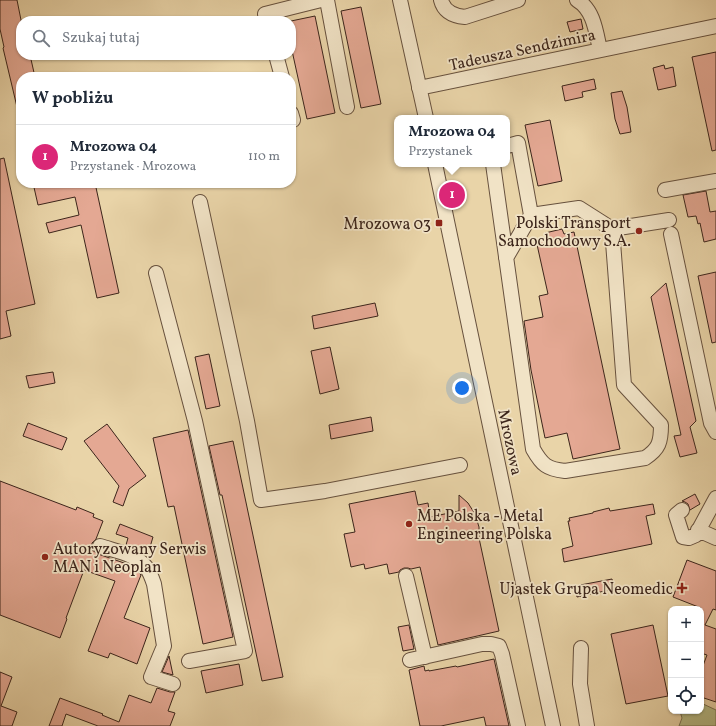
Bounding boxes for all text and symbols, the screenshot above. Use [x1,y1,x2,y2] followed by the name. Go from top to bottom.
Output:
[16,16,296,60] search box
[447,25,598,77] street label: Tadeusza Sendzimira
[30,27,52,49] icon: search
[62,28,140,49] text: Szukaj tutaj
[32,87,113,110] text: W pobliżu
[394,115,510,167] popup
[408,122,496,143] text: Mrozowa 04
[70,137,157,158] text: Mrozowa 04
[408,143,473,161] text: Przystanek
[42,148,48,166] text: 1
[248,148,280,166] text: 110 m
[70,158,196,176] text: Przystanek · Mrozowa
[439,180,465,210] pin: 1
[498,213,631,253] place label: Polski Transport Samochodowy S.A.
[344,214,431,236] place label: Mrozowa 03
[434,218,444,228] marker: Mrozowa 03
[634,226,644,236] marker: Polski Transport Samochodowy S.A.
[452,378,472,398] your location
[491,407,527,477] street label: Mrozowa
[417,506,552,546] place label: ME Polska - Metal Engineering Polska
[404,519,414,529] marker: ME Polska - Metal Engineering Polska
[53,539,207,579] place label: Autoryzowany Serwis MAN i Neoplan
[40,552,50,562] marker: Autoryzowany Serwis MAN i Neoplan
[499,579,673,601] place label: Ujastek Grupa Neomedic
[676,582,688,594] marker: Ujastek Grupa Neomedic
[668,606,704,714] map controls
[668,606,704,642] button: +
[668,642,704,678] button: −
[668,678,704,714] button: locate

